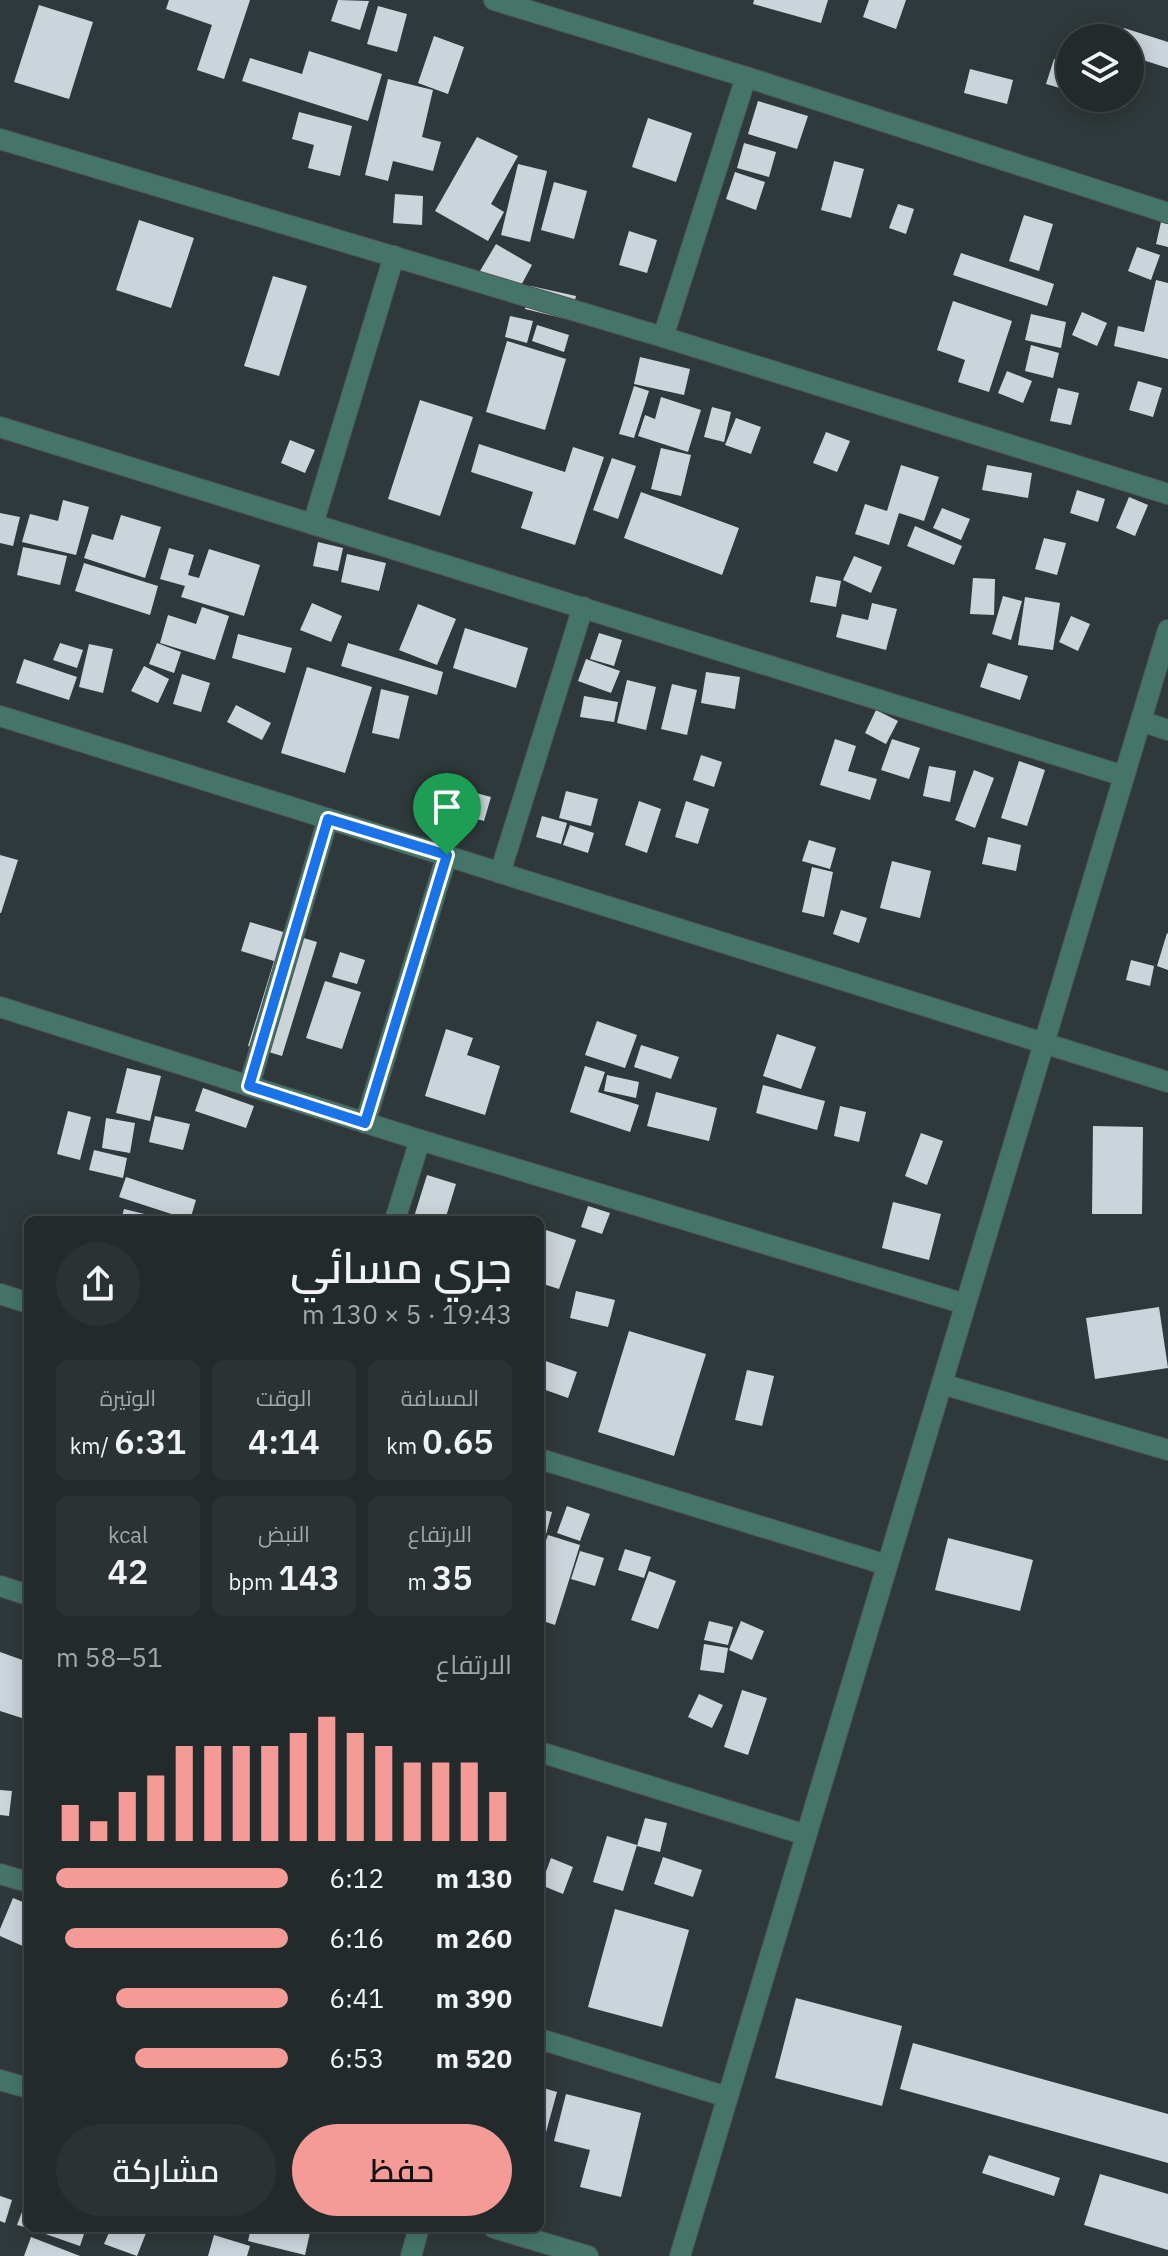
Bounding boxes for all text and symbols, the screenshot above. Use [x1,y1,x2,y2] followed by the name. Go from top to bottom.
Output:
[1056,24,1144,112] map controls
[1056,24,1144,112] button: layers
[413,773,481,855] pin
[425,785,469,829] icon: arrive
[290,1238,512,1295] text: جري مسائي
[56,1242,140,1326] button: share
[302,1297,512,1331] text: 19:43 · 5 × 130 m
[100,1383,156,1412] text: الوتيرة
[256,1383,312,1412] text: الوقت
[401,1383,479,1412] text: المسافة
[114,1419,186,1463] text: 6:31
[248,1419,320,1463] text: 4:14
[422,1419,494,1463] text: 0.65
[70,1431,114,1460] text: /km
[386,1431,422,1460] text: km
[258,1519,310,1548] text: النبض
[408,1519,472,1548] text: الارتفاع
[108,1520,148,1549] text: kcal
[108,1549,148,1593] text: 42
[278,1555,340,1599] text: 143
[432,1555,473,1599] text: 35
[228,1567,278,1596] text: bpm
[407,1567,432,1596] text: m
[56,1640,163,1674] text: 51–58 m
[436,1647,512,1681] text: الارتفاع
[330,1861,384,1895] text: 6:12
[436,1861,512,1895] text: 130 m
[330,1921,384,1955] text: 6:16
[436,1921,512,1955] text: 260 m
[330,1981,384,2015] text: 6:41
[436,1981,512,2015] text: 390 m
[330,2041,384,2075] text: 6:53
[436,2041,512,2075] text: 520 m
[56,2124,276,2216] button: مشاركة
[292,2124,512,2216] button: حفظ

